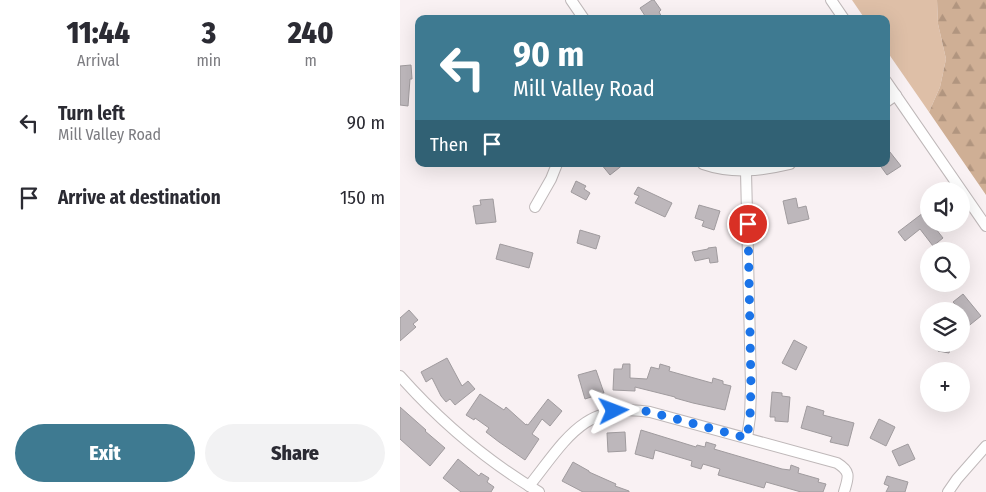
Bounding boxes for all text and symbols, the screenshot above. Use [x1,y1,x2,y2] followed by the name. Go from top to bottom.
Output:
[66,15,130,51] text: 11:44
[202,15,216,51] text: 3
[288,15,334,51] text: 240
[513,33,584,75] text: 90 m
[430,35,495,100] icon: left
[77,51,119,70] text: Arrival
[196,51,221,70] text: min
[304,51,317,70] text: m
[513,75,655,102] text: Mill Valley Road
[58,102,125,125] text: Turn left
[15,109,43,137] icon: left
[347,111,385,134] text: 90 m
[58,125,161,144] text: Mill Valley Road
[478,130,506,158] icon: arrive
[430,133,468,156] text: Then
[920,182,970,412] map controls
[920,182,970,232] button: sound
[15,184,43,212] icon: arrive
[58,186,221,209] text: Arrive at destination
[340,186,385,209] text: 150 m
[727,203,769,245] pin
[734,210,762,238] icon: arrive
[920,242,970,292] button: search
[920,302,970,352] button: layers
[920,362,970,412] button: +
[587,384,639,436] position arrow
[15,424,195,482] button: Exit
[205,424,385,482] button: Share

